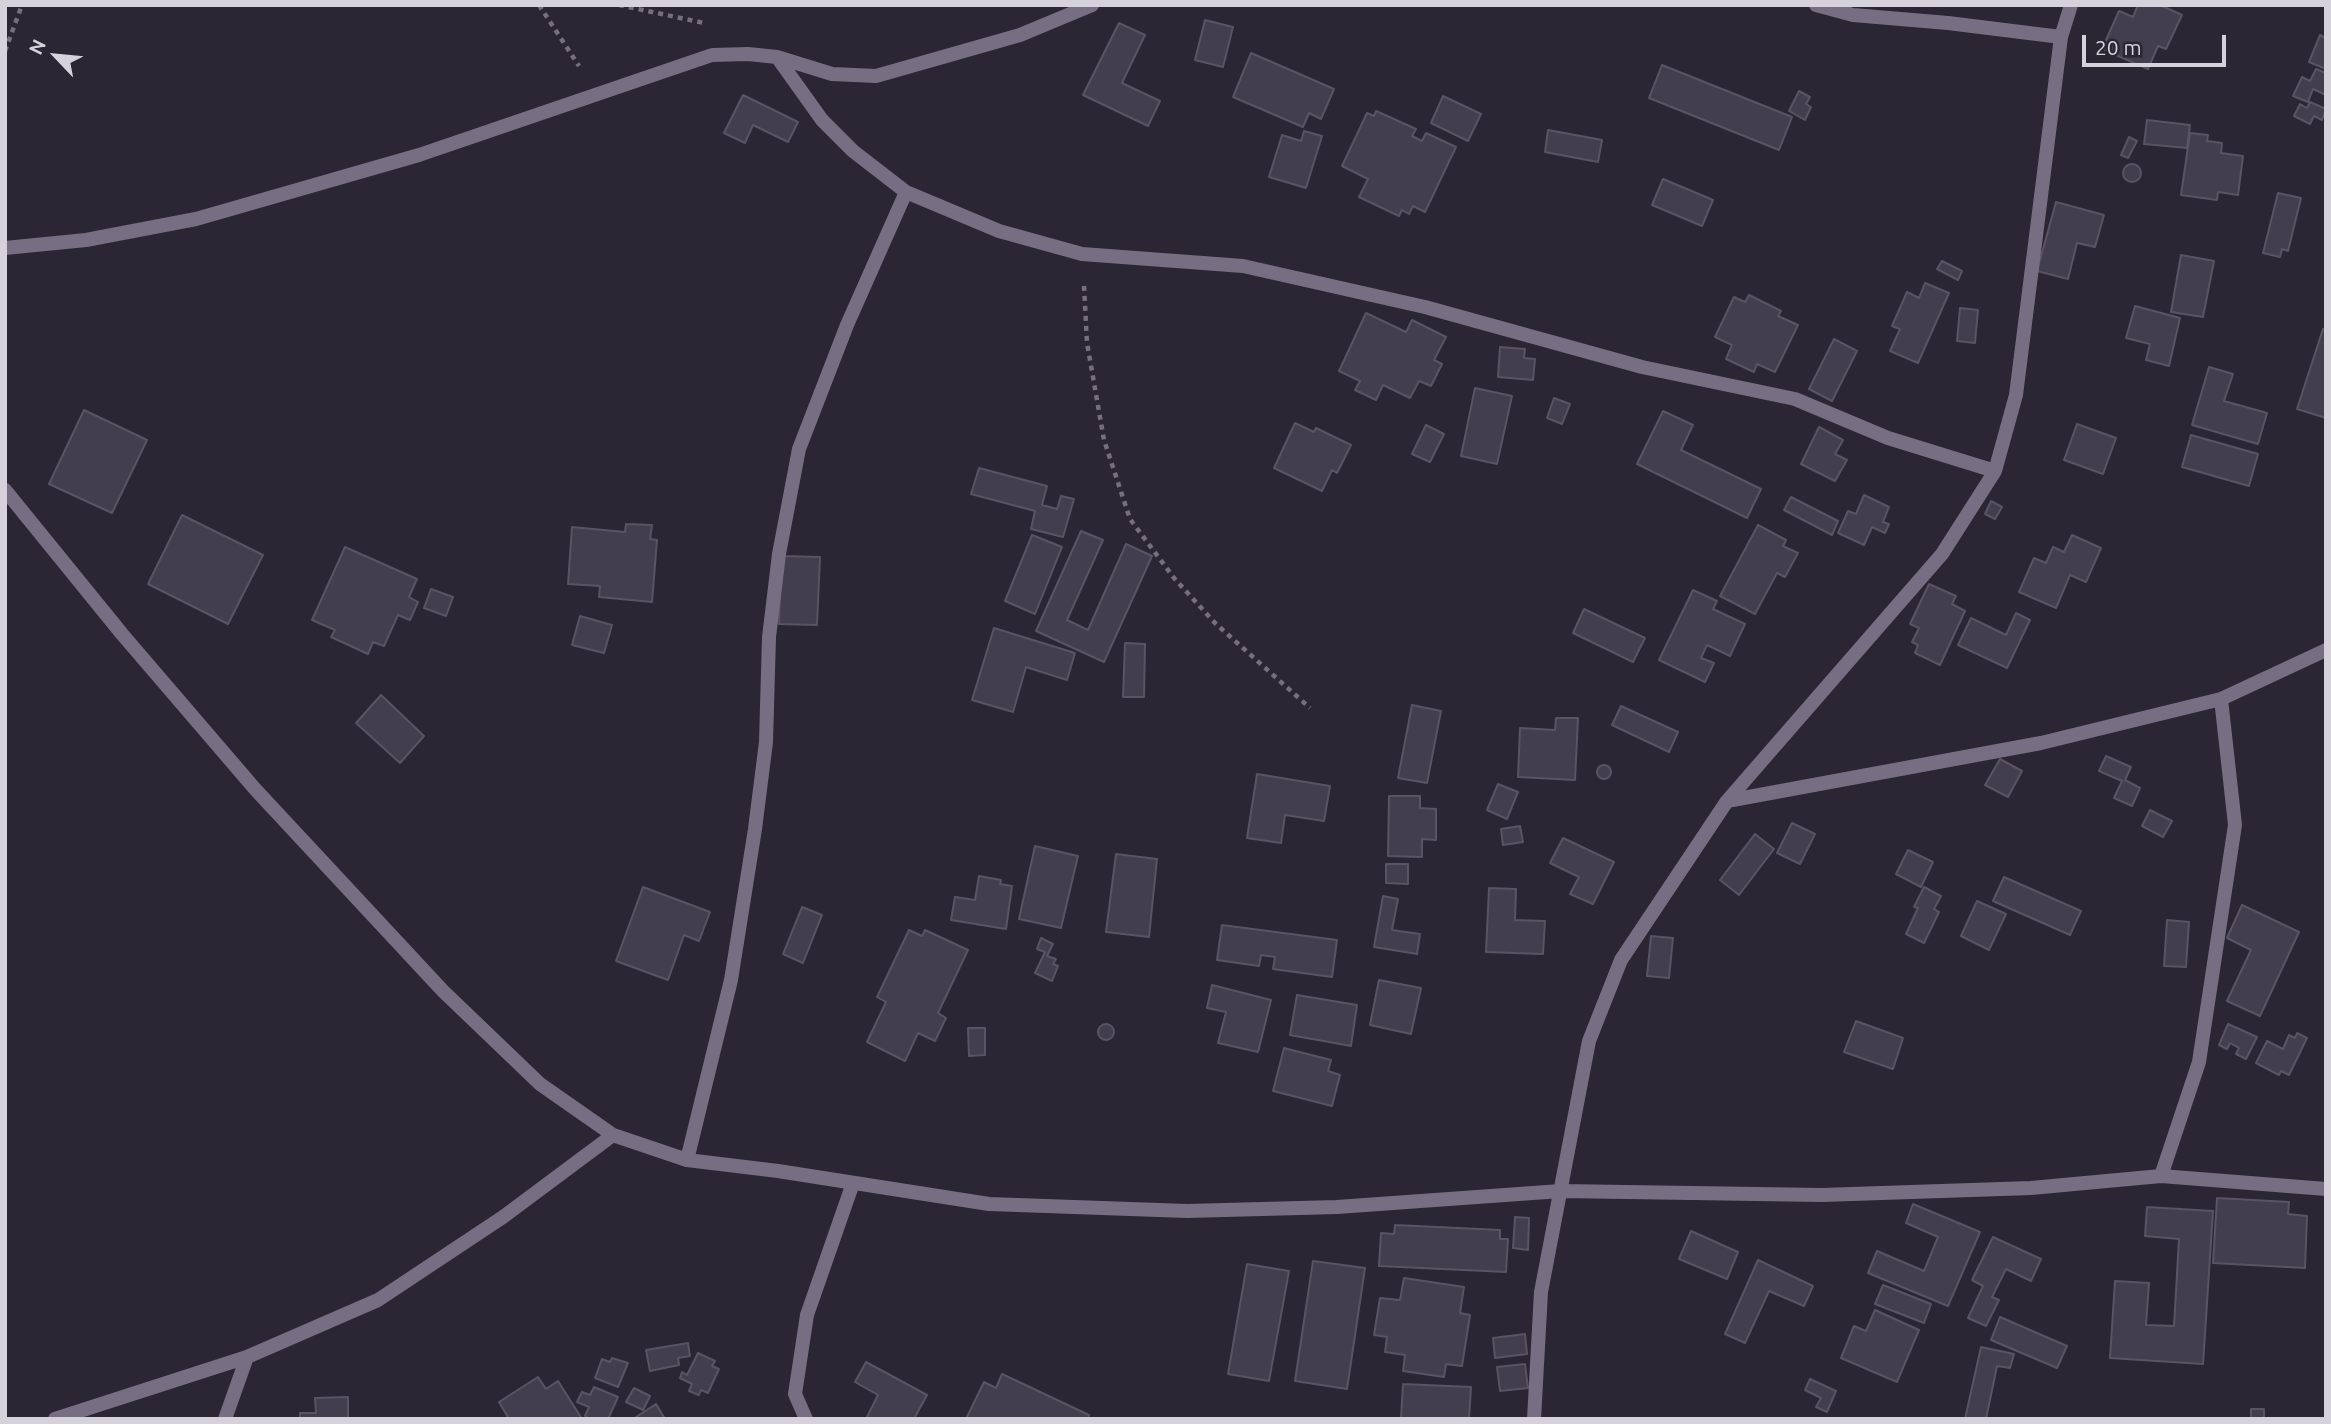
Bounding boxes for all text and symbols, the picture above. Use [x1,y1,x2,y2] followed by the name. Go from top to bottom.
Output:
[21,21,91,91] north arrow
[2086,21,2230,65] scale bar
[2095,35,2142,59] text: 20 m
[24,36,50,58] text: N

